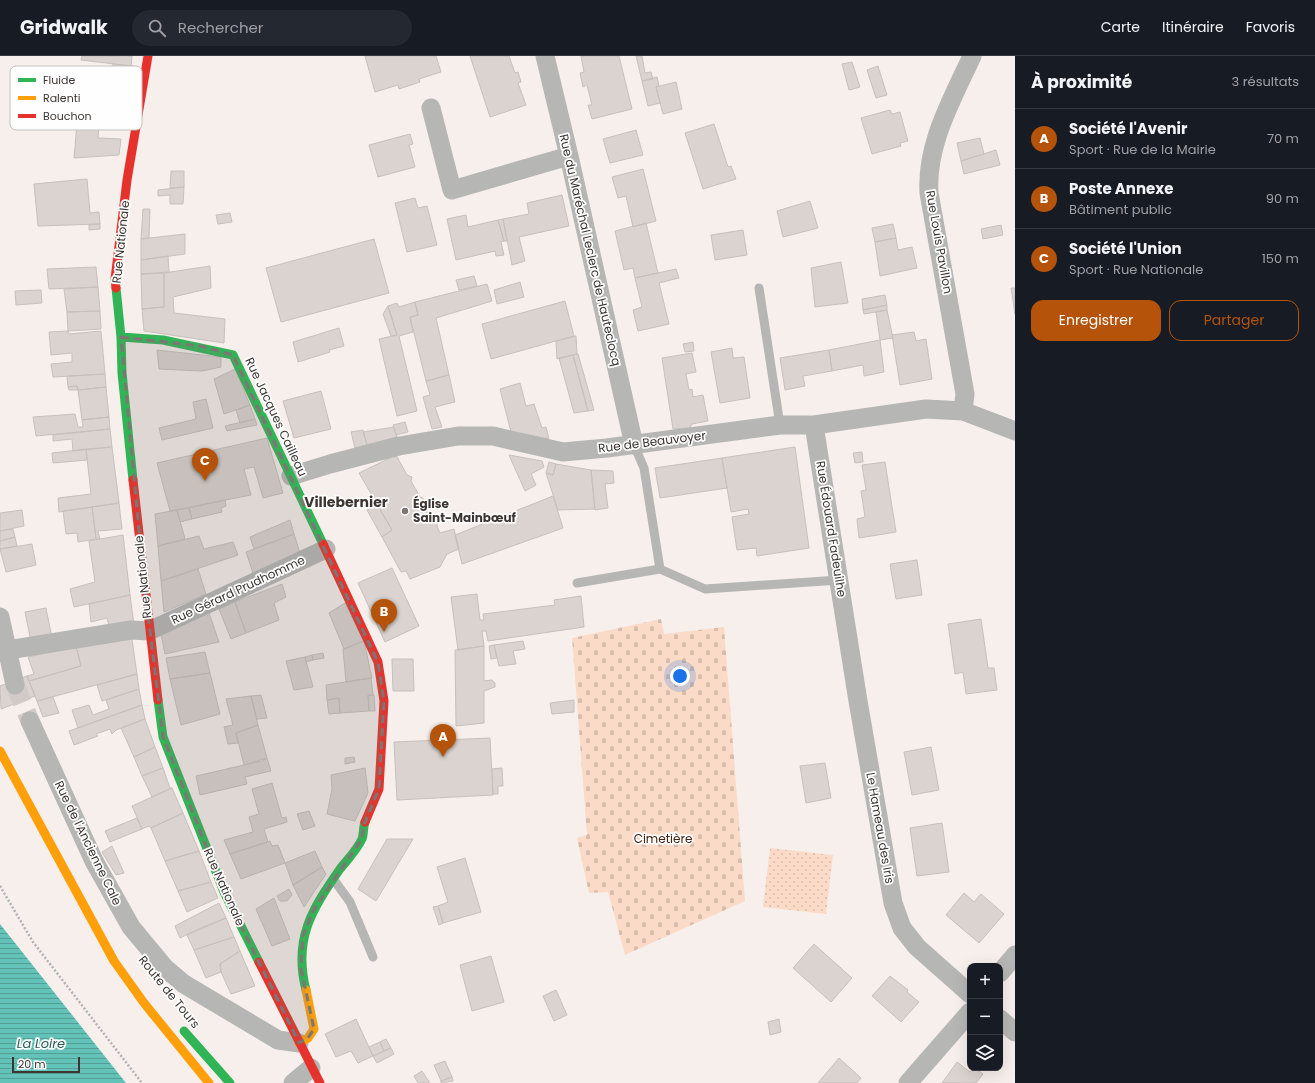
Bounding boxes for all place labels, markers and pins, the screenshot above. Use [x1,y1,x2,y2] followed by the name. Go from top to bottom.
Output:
[192,448,218,481] pin: C
[413,495,517,526] place label: Église Saint-Mainbœuf
[400,506,410,516] marker: Église Saint-Mainbœuf
[371,599,397,632] pin: B
[430,724,456,757] pin: A

